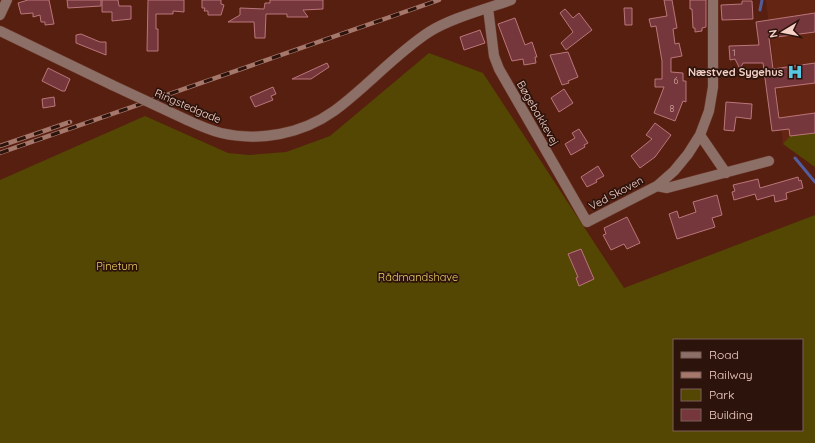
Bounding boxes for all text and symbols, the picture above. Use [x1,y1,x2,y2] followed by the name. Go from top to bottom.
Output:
[763,12,803,52] north arrow
[766,29,781,39] text: N
[732,47,736,58] house number: 1
[786,63,804,81] hospital icon: Næstved Sygehus
[688,65,783,79] place label: Næstved Sygehus
[674,75,679,86] house number: 6
[514,78,562,148] street label: Bøgebakkevej
[153,86,223,126] street label: Ringstedgade
[670,103,675,114] house number: 8
[586,173,646,213] street label: Ved Skoven
[96,259,138,273] park label: Pinetum
[378,270,458,284] park label: Rådmandshave
[673,339,803,431] legend
[709,347,739,362] text: Road
[709,367,753,382] text: Railway
[709,387,734,402] text: Park
[709,407,753,422] text: Building

